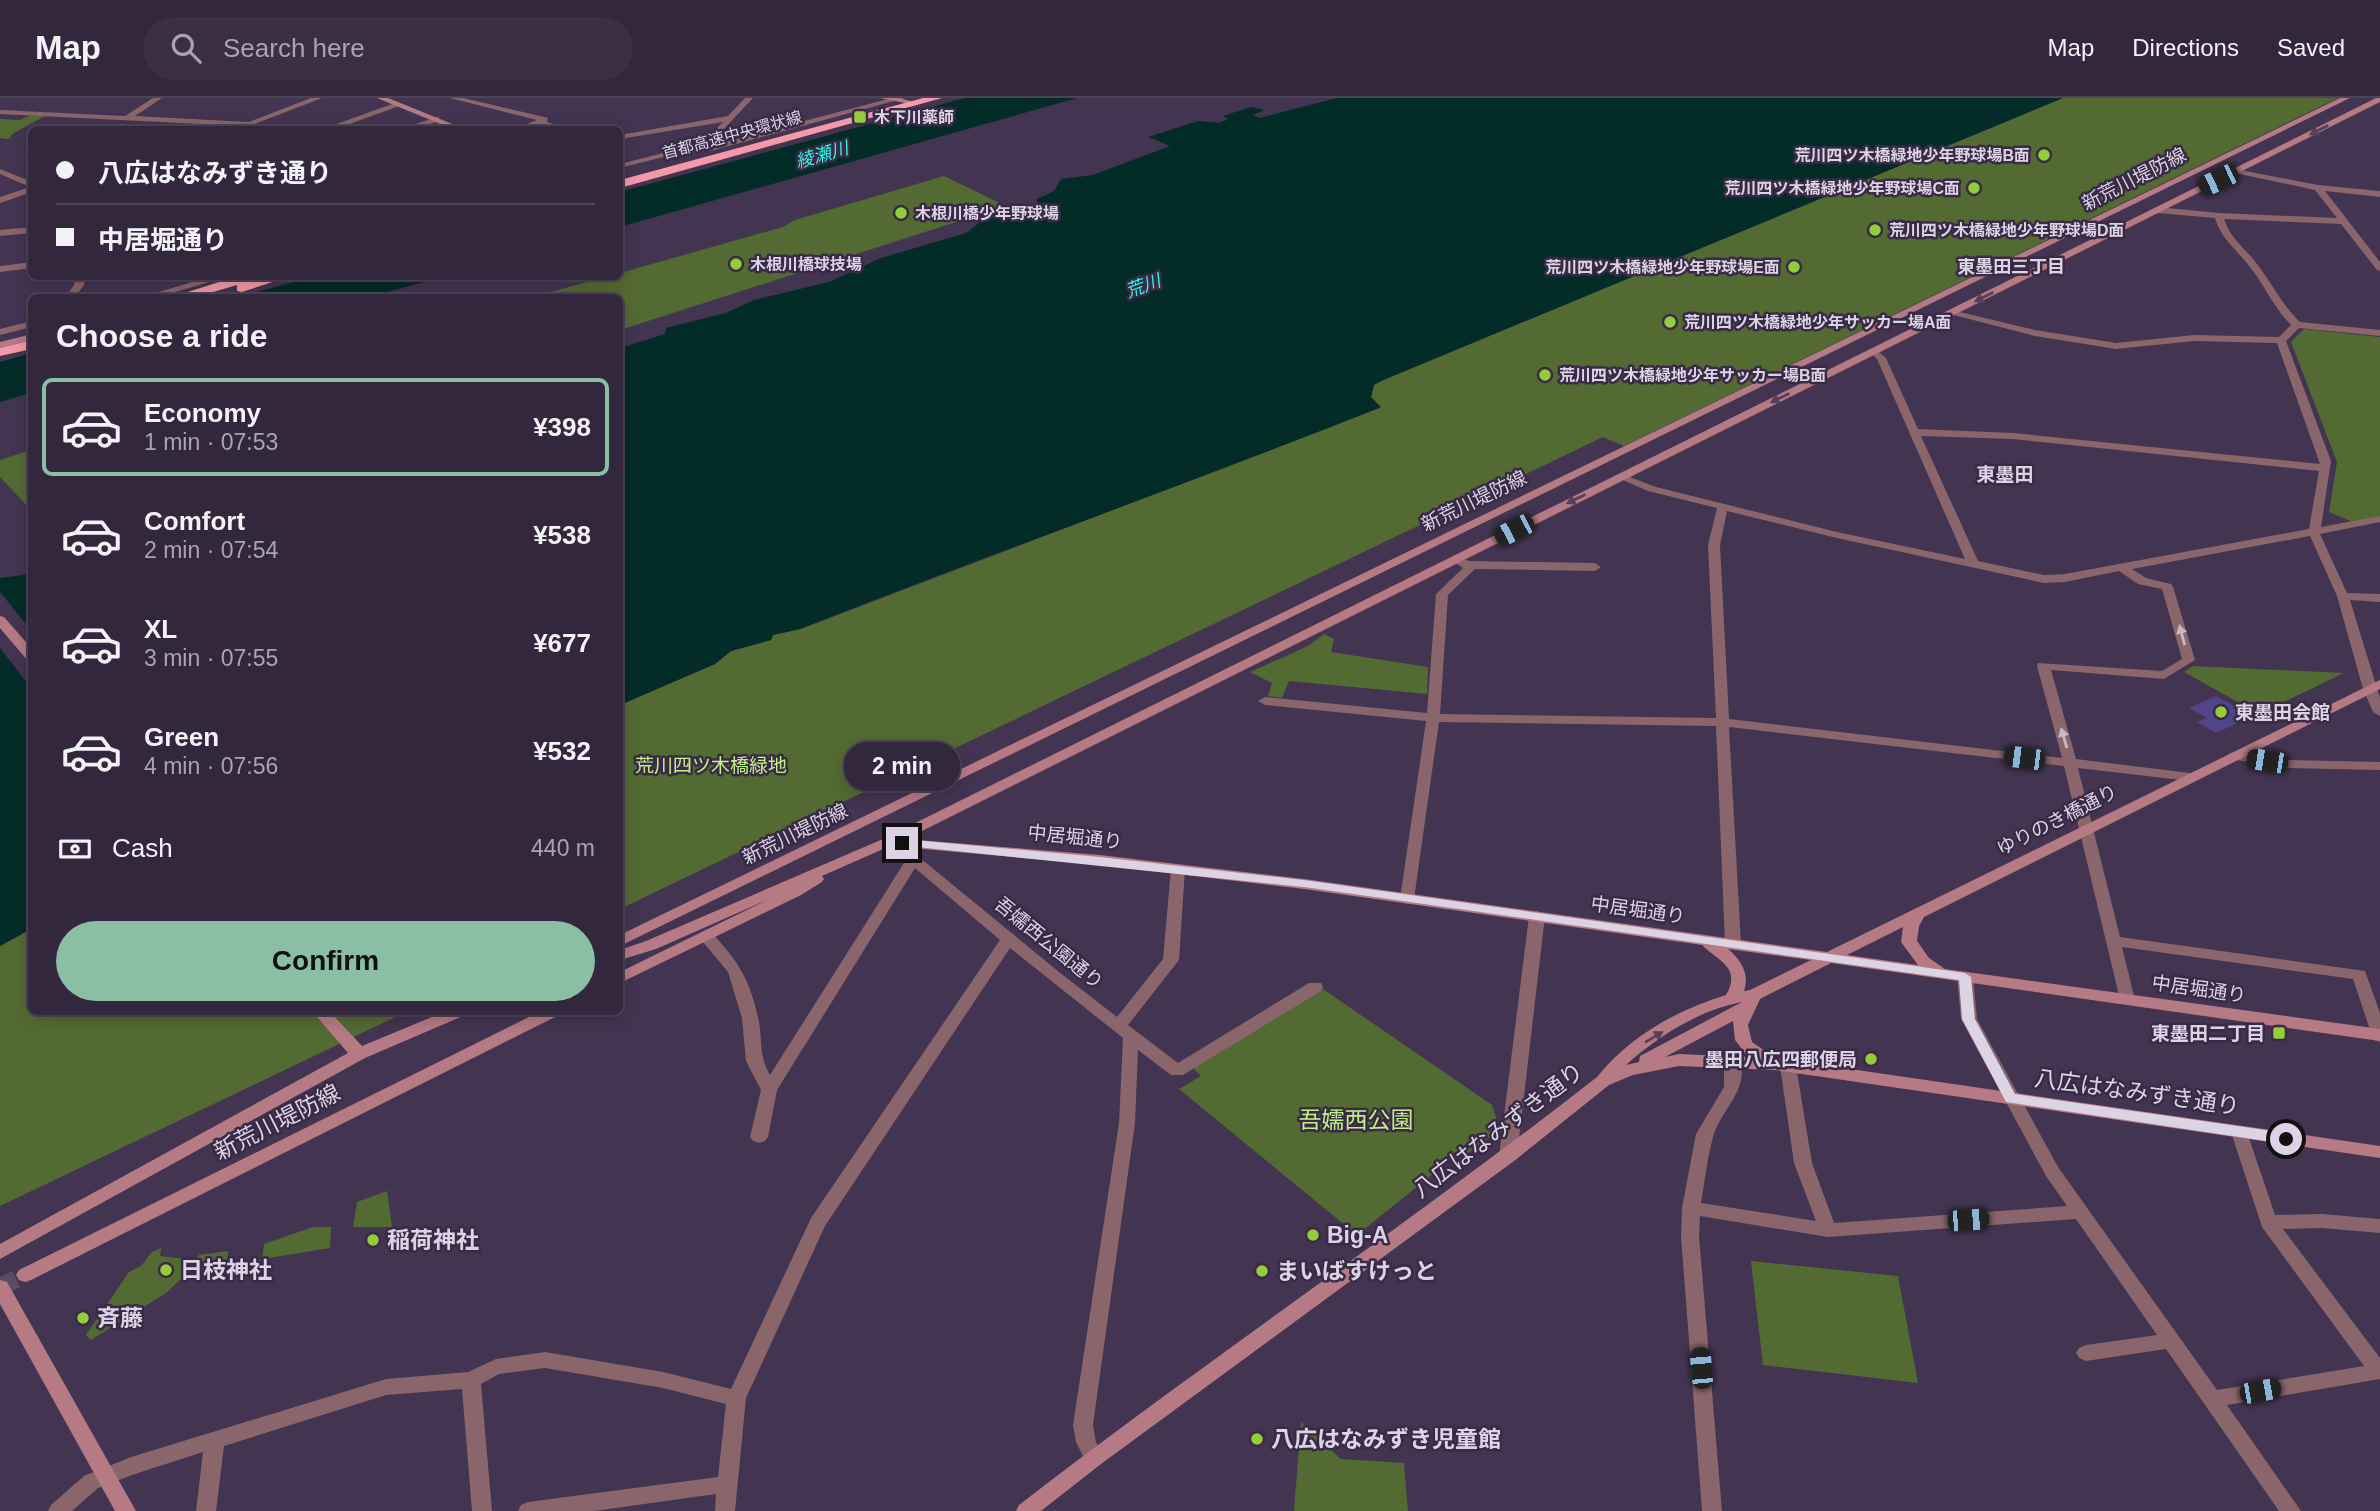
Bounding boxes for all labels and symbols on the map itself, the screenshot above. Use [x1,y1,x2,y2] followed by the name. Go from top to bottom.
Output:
[660,108,804,162] street label: 首都高速中央環状線
[852,109,868,125] marker: 木下川薬師
[874,109,954,126] place label: 木下川薬師
[2309,124,2329,135] one-way arrow
[793,137,853,172] water label: 綾瀬川
[2078,144,2190,214] street label: 新荒川堤防線
[1794,147,2030,164] place label: 荒川四ツ木橋緑地少年野球場B面
[2036,147,2052,163] marker: 荒川四ツ木橋緑地少年野球場B面
[2195,161,2242,199] car
[1724,180,1960,197] place label: 荒川四ツ木橋緑地少年野球場C面
[1966,180,1982,196] marker: 荒川四ツ木橋緑地少年野球場C面
[893,205,909,221] marker: 木根川橋少年野球場
[915,205,1059,222] place label: 木根川橋少年野球場
[1867,222,1883,238] marker: 荒川四ツ木橋緑地少年野球場D面
[1889,222,2125,239] place label: 荒川四ツ木橋緑地少年野球場D面
[728,256,744,272] marker: 木根川橋球技場
[750,256,862,273] place label: 木根川橋球技場
[1957,257,2065,277] district label: 東墨田三丁目
[1545,259,1780,276] place label: 荒川四ツ木橋緑地少年野球場E面
[1786,259,1802,275] marker: 荒川四ツ木橋緑地少年野球場E面
[1123,270,1165,302] water label: 荒川
[1974,292,1994,303] one-way arrow
[1662,314,1678,330] marker: 荒川四ツ木橋緑地少年サッカー場A面
[1684,314,1952,331] place label: 荒川四ツ木橋緑地少年サッカー場A面
[1537,367,1553,383] marker: 荒川四ツ木橋緑地少年サッカー場B面
[1559,367,1827,384] place label: 荒川四ツ木橋緑地少年サッカー場B面
[1770,393,1790,404] one-way arrow
[1976,464,2034,485] district label: 東墨田
[1418,467,1530,535] street label: 新荒川堤防線
[1566,494,1586,505] one-way arrow
[1491,511,1538,549] car
[2176,624,2187,646] one-way arrow
[2235,702,2330,723] place label: 東墨田会館
[2213,704,2229,720] marker: 東墨田会館
[2058,727,2068,748] one-way arrow
[844,742,960,790] callout: 2 min
[2002,745,2047,771] car
[2245,747,2290,775] car
[635,755,787,776] park label: 荒川四ツ木橋緑地
[1993,781,2121,859] street label: ゆりのき橋通り
[739,800,851,868] street label: 新荒川堤防線
[1027,822,1123,852] street label: 中居堀通り
[886,827,918,859] route end
[991,893,1107,993] street label: 吾嬬西公園通り
[1589,893,1687,927] street label: 中居堀通り
[2150,972,2248,1006] street label: 中居堀通り
[2151,1023,2265,1044] place label: 東墨田二丁目
[2271,1025,2287,1041] marker: 東墨田二丁目
[1644,1030,1663,1043] one-way arrow
[1705,1049,1857,1070] place label: 墨田八広四郵便局
[1863,1051,1879,1067] marker: 墨田八広四郵便局
[1408,1057,1588,1203] street label: 八広はなみずき通り
[2033,1065,2241,1119] street label: 八広はなみずき通り
[210,1079,344,1165] street label: 新荒川堤防線
[1299,1107,1414,1133] park label: 吾嬬西公園
[2270,1123,2302,1155] route start
[1947,1208,1990,1232] car
[1327,1222,1388,1248] place label: Big-A
[387,1227,479,1253] place label: 稲荷神社
[1305,1227,1321,1243] marker: Big-A
[365,1232,381,1248] marker: 稲荷神社
[180,1257,272,1283] place label: 日枝神社
[1276,1258,1437,1284] place label: まいばすけっと
[158,1262,174,1278] marker: 日枝神社
[1254,1263,1270,1279] marker: まいばすけっと
[97,1305,143,1331] place label: 斉藤
[75,1310,91,1326] marker: 斉藤
[1689,1346,1714,1390] car
[2238,1377,2283,1405] car
[1271,1426,1501,1452] place label: 八広はなみずき児童館
[1249,1431,1265,1447] marker: 八広はなみずき児童館

